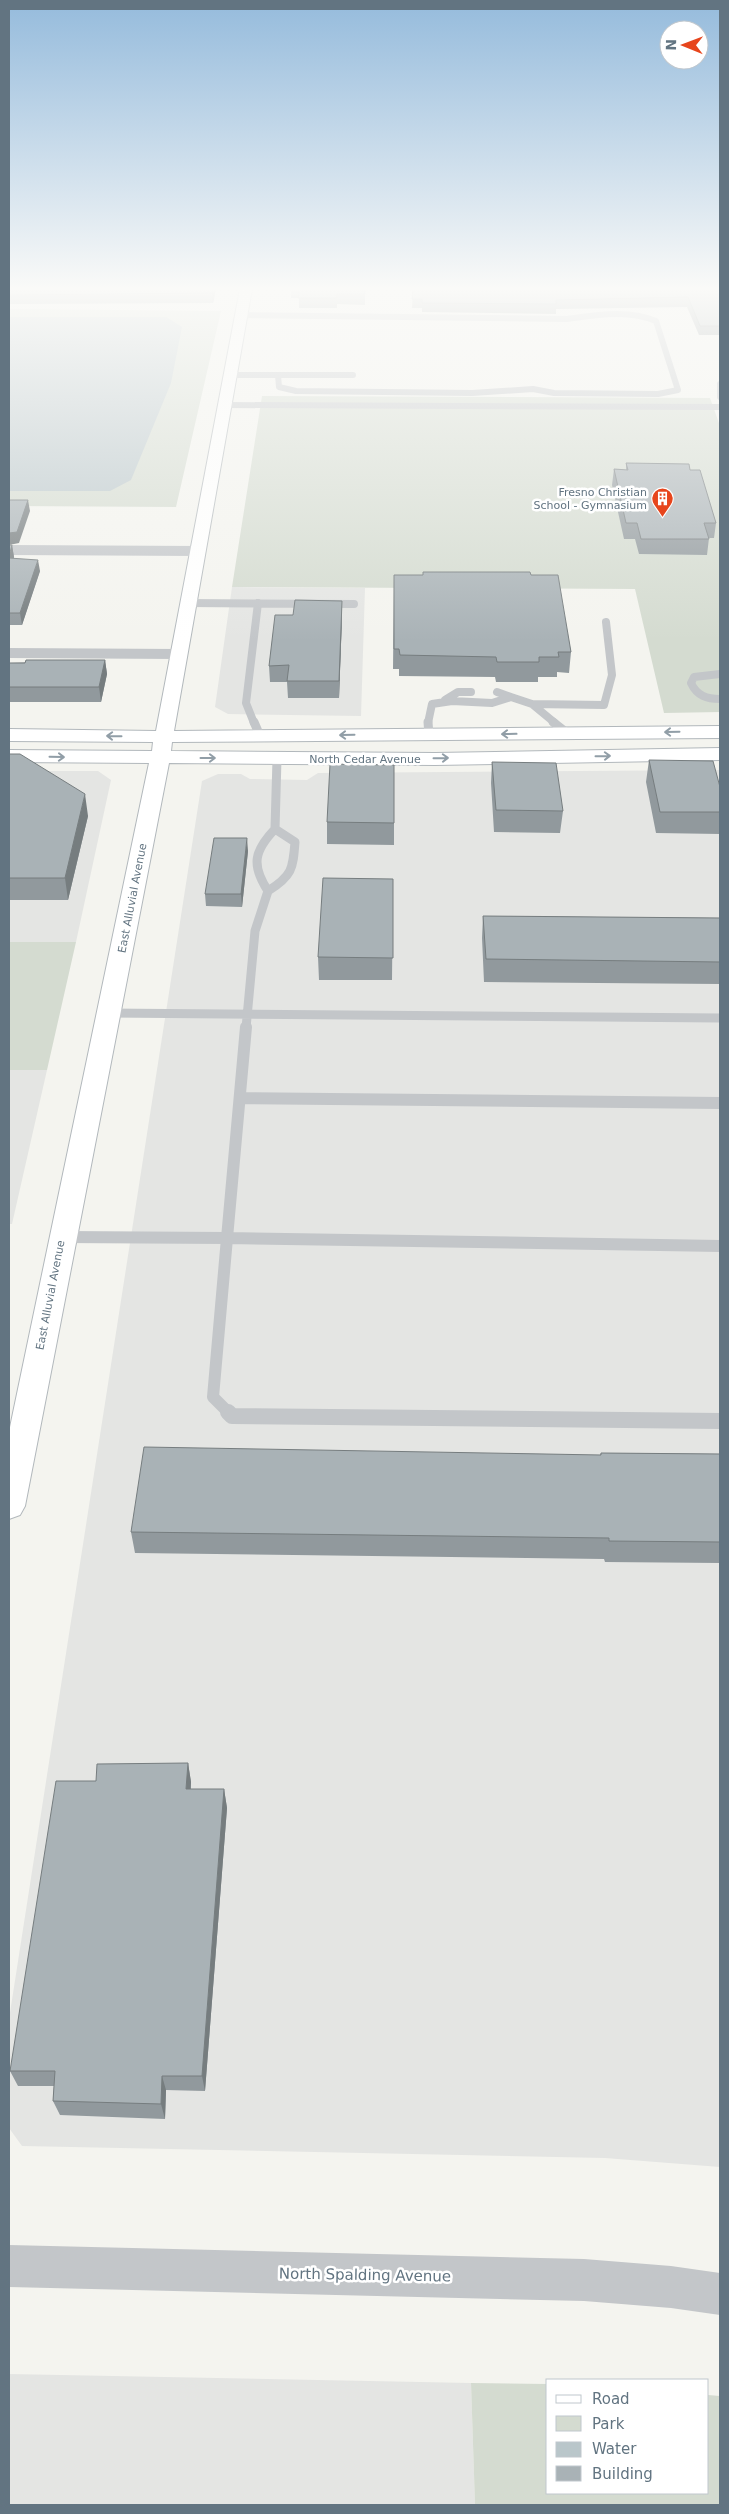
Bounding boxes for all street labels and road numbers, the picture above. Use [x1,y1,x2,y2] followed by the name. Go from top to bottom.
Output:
[309,753,421,766] street label: North Cedar Avenue
[115,842,150,954] street label: East Alluvial Avenue
[33,1239,68,1351] street label: East Alluvial Avenue
[279,2264,451,2286] street label: North Spalding Avenue

